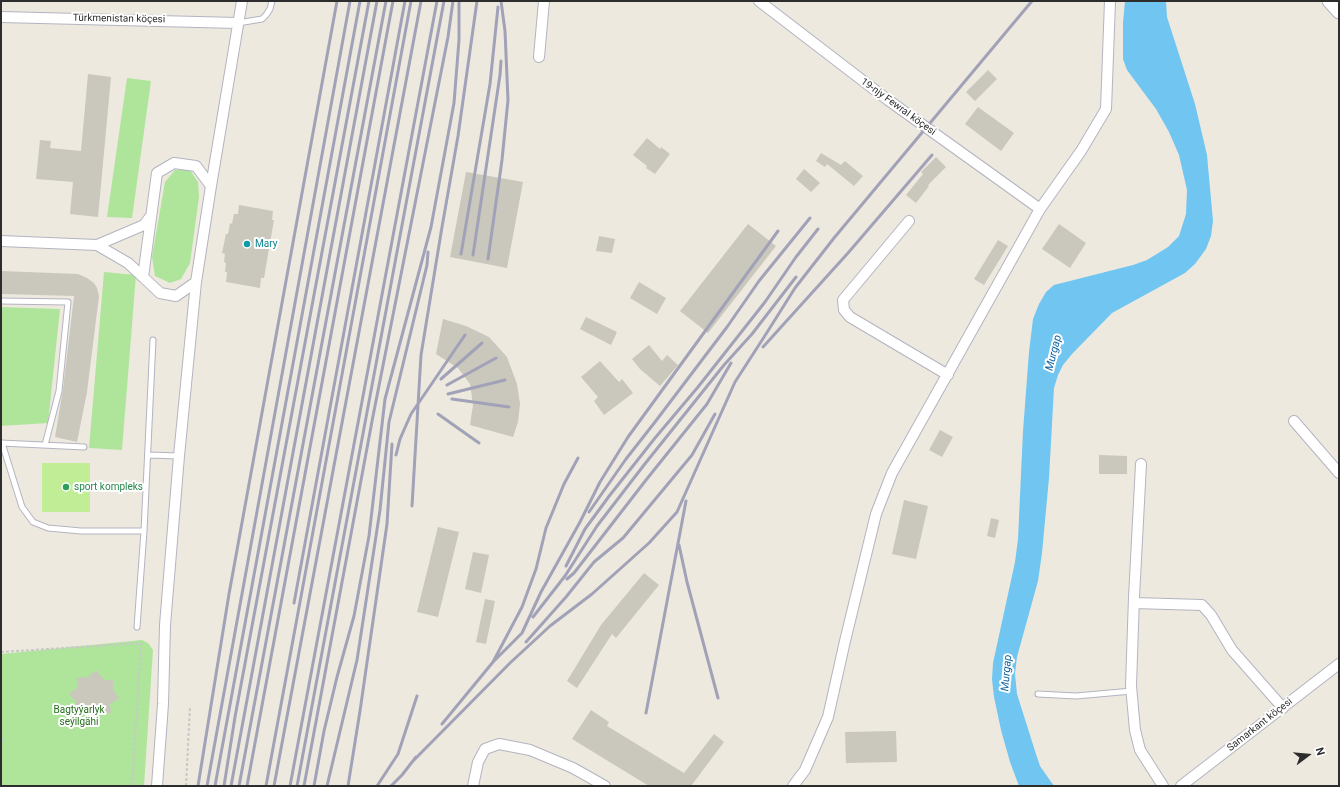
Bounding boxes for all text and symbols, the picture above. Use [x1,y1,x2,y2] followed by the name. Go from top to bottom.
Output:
[73,12,165,26] street label: Türkmenistan köçesi
[858,76,938,138] street label: 19-njy Fewral köçesi
[255,238,277,250] place label: Mary
[242,239,252,249] marker: Mary
[1043,334,1065,372] water label: Murgap
[74,481,143,493] place label: sport kompleks
[61,482,71,492] marker: sport kompleks
[999,654,1015,692] water label: Murgap
[1225,696,1295,754] street label: Samarkant köçesi
[53,704,105,728] park label: Bagtyýarlyk seýilgähi
[1288,735,1328,775] north arrow
[1313,746,1327,757] text: N

